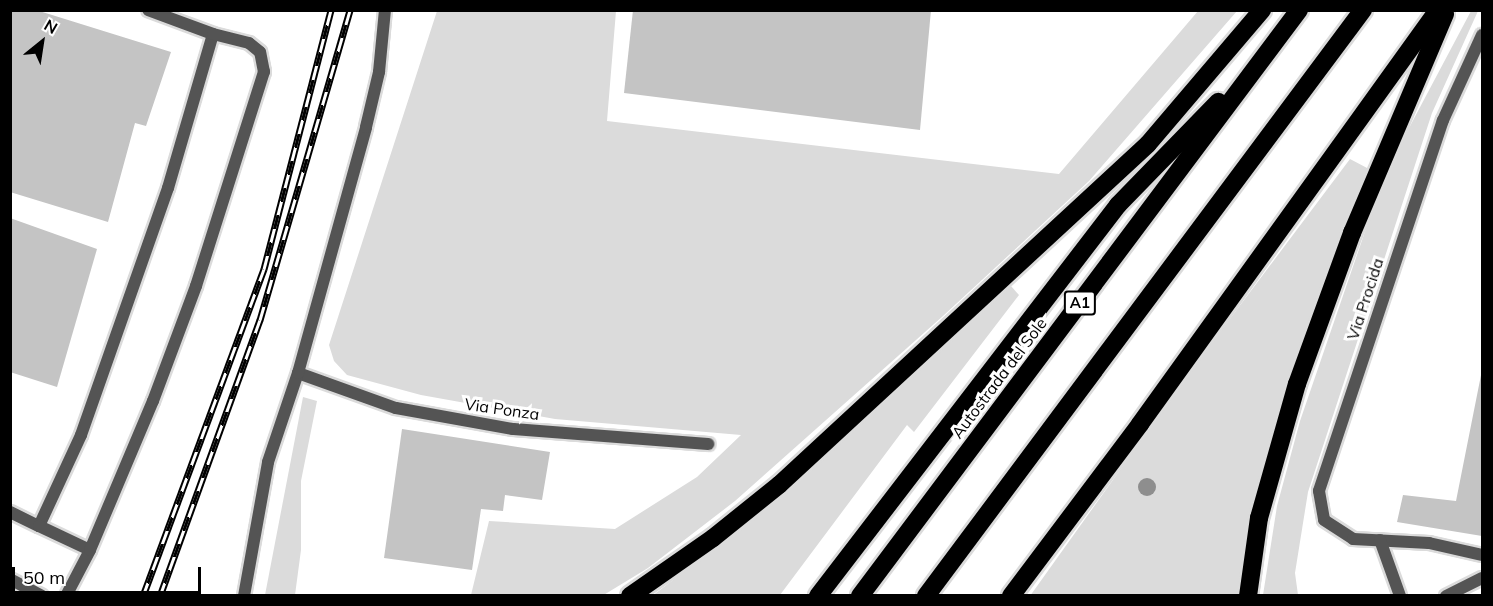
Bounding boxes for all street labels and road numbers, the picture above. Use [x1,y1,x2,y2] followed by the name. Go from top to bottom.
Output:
[1343,256,1387,342] street label: Via Procida
[1064,291,1096,315] road number: A1
[947,314,1051,442] street label: Autostrada del Sole
[463,394,541,424] street label: Via Ponza

